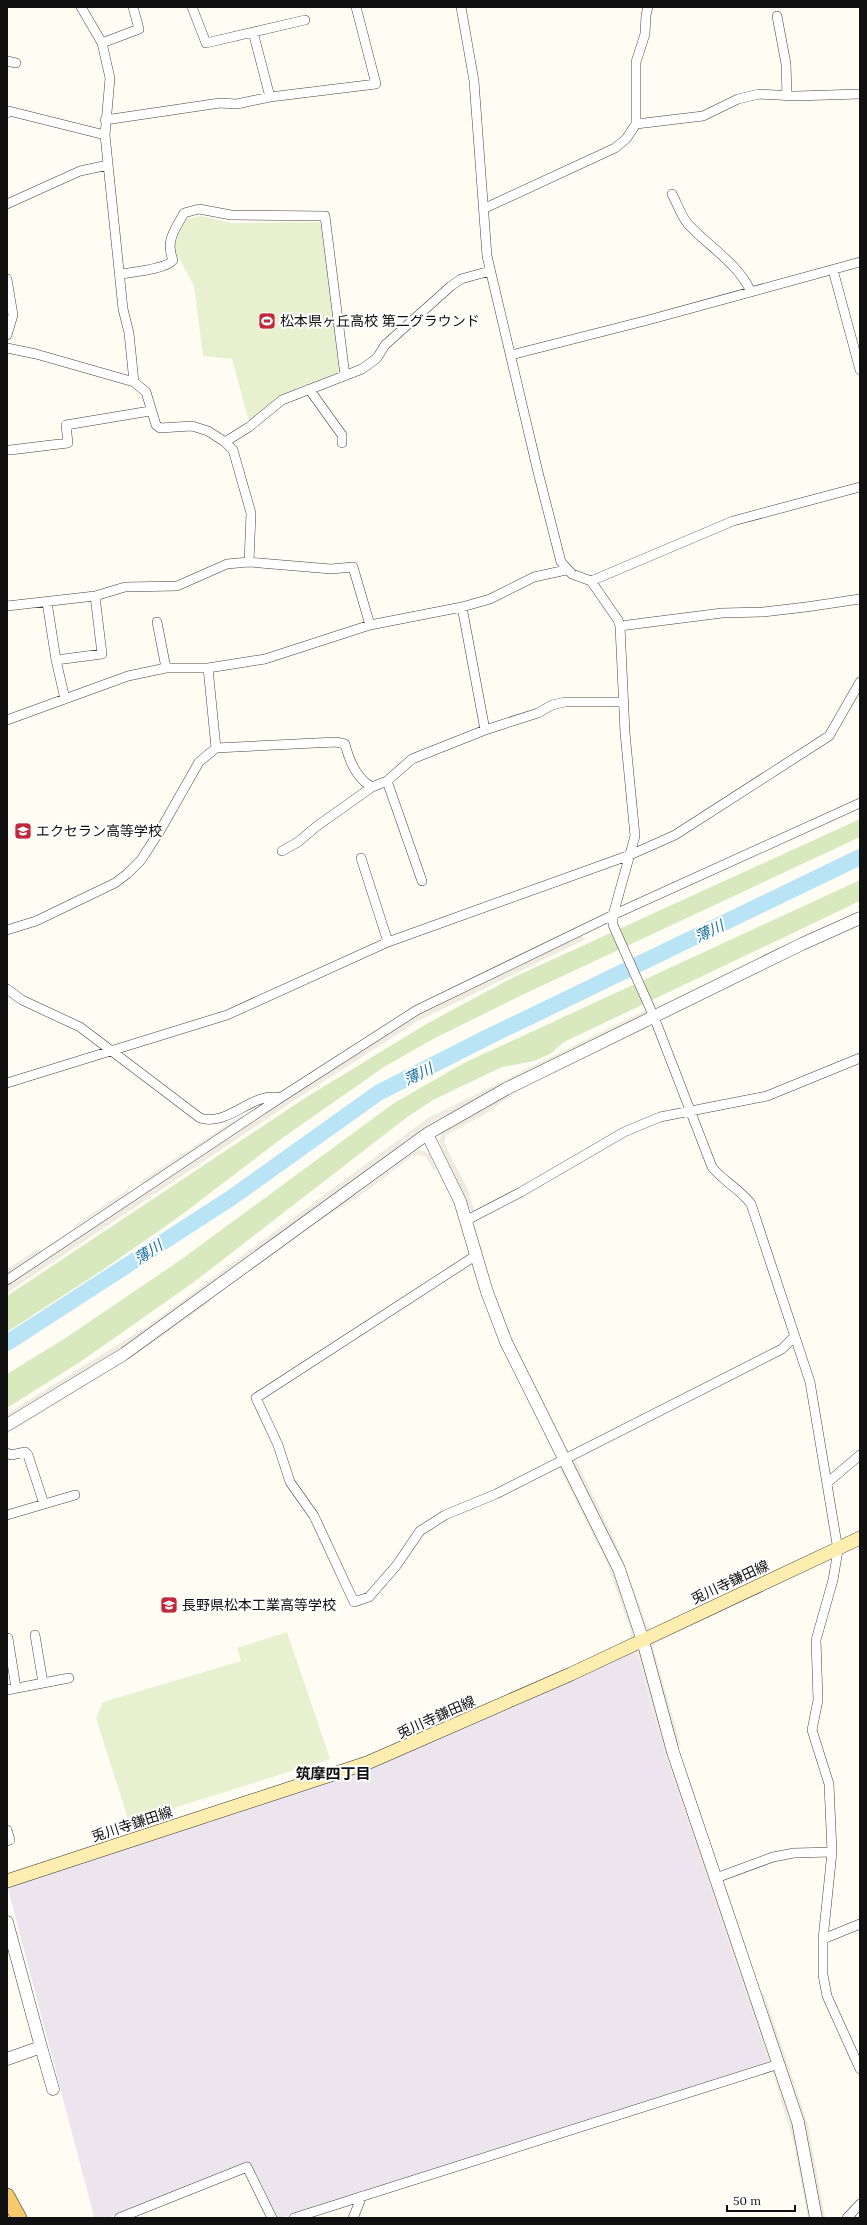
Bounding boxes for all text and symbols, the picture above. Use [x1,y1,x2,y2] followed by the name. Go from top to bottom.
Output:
[257,311,277,331] sports icon: 松本県ヶ丘高校 第二グラウンド
[280,312,480,330] place label: 松本県ヶ丘高校 第二グラウンド
[13,821,33,841] school or university icon: エクセラン高等学校
[36,822,162,840] place label: エクセラン高等学校
[691,915,728,946] water label: 薄川
[400,1058,437,1089] water label: 薄川
[130,1235,167,1268] water label: 薄川
[688,1556,772,1608] street label: 兎川寺鎌田線
[159,1595,179,1615] school or university icon: 長野県松本工業高等学校
[182,1596,336,1614] place label: 長野県松本工業高等学校
[394,1692,478,1742] street label: 兎川寺鎌田線
[295,1764,371,1783] district label: 筑摩四丁目
[89,1802,175,1846] street label: 兎川寺鎌田線
[727,2187,795,2213] scale bar
[733,2193,761,2208] text: 50 m

